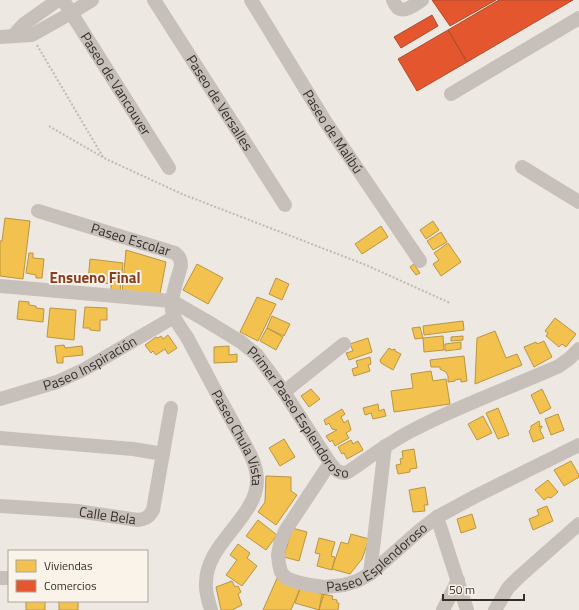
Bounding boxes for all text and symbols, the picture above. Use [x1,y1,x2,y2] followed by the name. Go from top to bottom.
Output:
[76,28,157,139] street label: Paseo de Vancouver
[182,50,259,155] street label: Paseo de Versalles
[298,85,369,178] street label: Paseo de Malibú
[89,217,173,261] street label: Paseo Escolar
[49,266,141,289] district label: Ensueno Final
[40,330,140,396] street label: Paseo Inspiración
[243,340,350,483] street label: Primer Paseo Esplendoroso
[207,386,268,487] street label: Paseo Chula Vista
[78,500,137,530] street label: Calle Bela
[325,517,432,597] street label: Paseo Esplendoroso
[8,550,148,602] legend
[44,556,93,575] text: Viviendas
[44,576,97,595] text: Comercios
[443,576,524,602] scale bar
[449,580,475,599] text: 50 m

